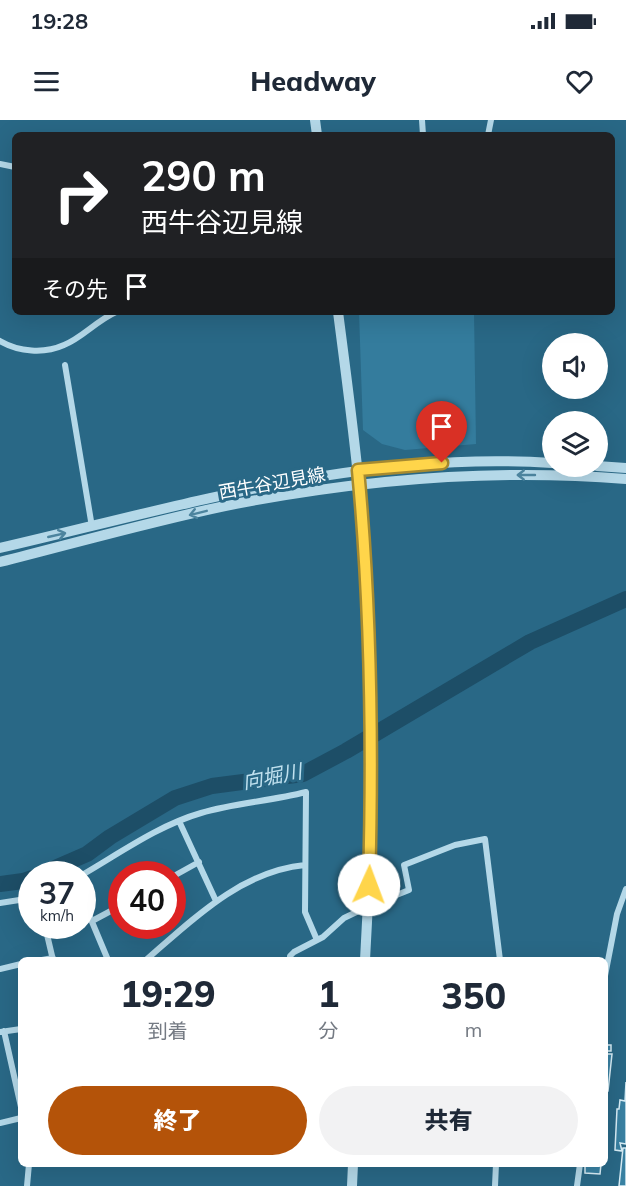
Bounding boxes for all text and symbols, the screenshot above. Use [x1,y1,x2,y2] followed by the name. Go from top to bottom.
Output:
[30,7,88,35] text: 19:28
[250,64,376,98] text: Headway
[30,65,63,98] icon: menu
[563,65,596,98] icon: heart
[141,149,266,202] text: 290 m
[42,156,120,234] icon: right
[141,205,303,239] text: 西牛谷辺見線
[120,270,153,303] icon: arrive
[42,275,108,303] text: その先
[542,333,608,477] map controls
[542,333,608,399] button: sound
[416,401,467,463] pin
[425,410,458,443] icon: arrive
[542,411,608,477] button: layers
[217,462,327,504] street label: 西牛谷辺見線
[516,469,536,481] one-way arrow
[189,507,208,519] one-way arrow
[47,529,66,541] one-way arrow
[240,758,306,794] water label: 向堀川
[337,853,401,917] position arrow
[108,861,186,939] speed limit sign: 40
[39,874,75,912] text: 37
[40,906,74,925] text: km/h
[120,971,216,1016] text: 19:29
[318,971,339,1016] text: 1
[441,973,506,1018] text: 350
[465,1017,482,1042] text: m
[148,1018,188,1043] text: 到着
[318,1018,338,1043] text: 分
[48,1086,307,1155] button: 終了
[319,1086,578,1155] button: 共有

